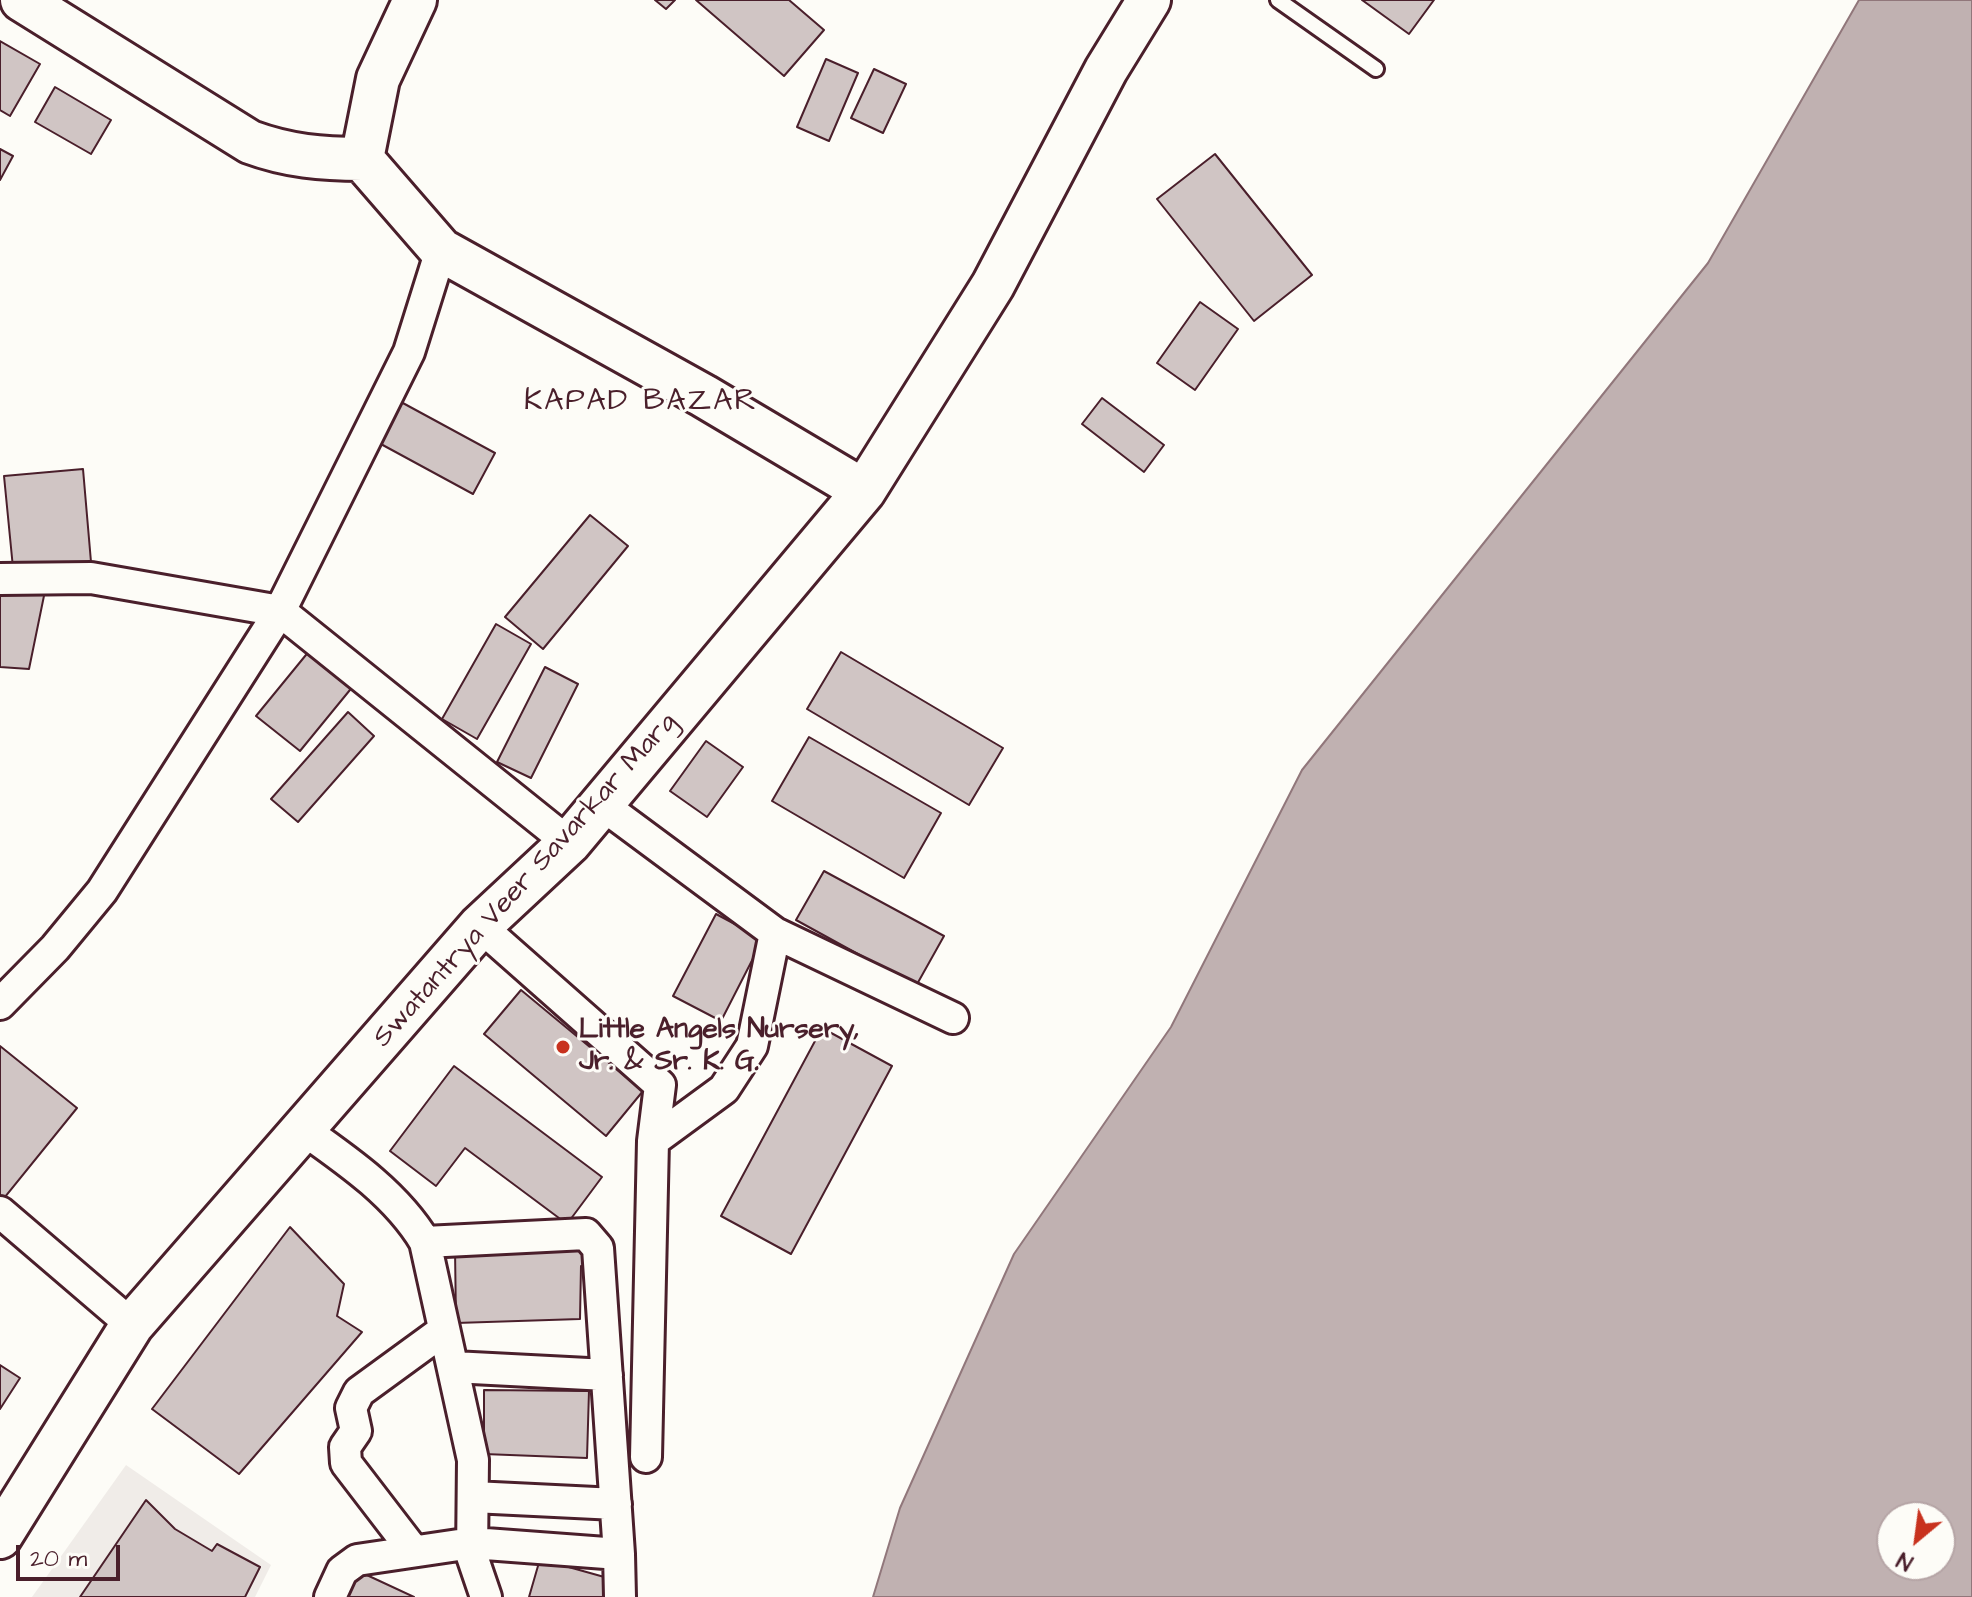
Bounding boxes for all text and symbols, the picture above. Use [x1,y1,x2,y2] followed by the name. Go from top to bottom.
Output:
[524,385,758,421] district label: KAPAD BAZAR
[367,707,685,1055] street label: Swatantrya Veer Savarkar Marg
[579,1014,859,1080] place label: Little Angels Nursery, Jr. & Sr. K. G.
[554,1038,572,1056] marker: Little Angels Nursery, Jr. & Sr. K. G.
[1876,1501,1956,1581] north arrow
[20,1529,124,1579] scale bar
[30,1542,87,1576] text: 20 m
[1892,1544,1919,1578] text: N

